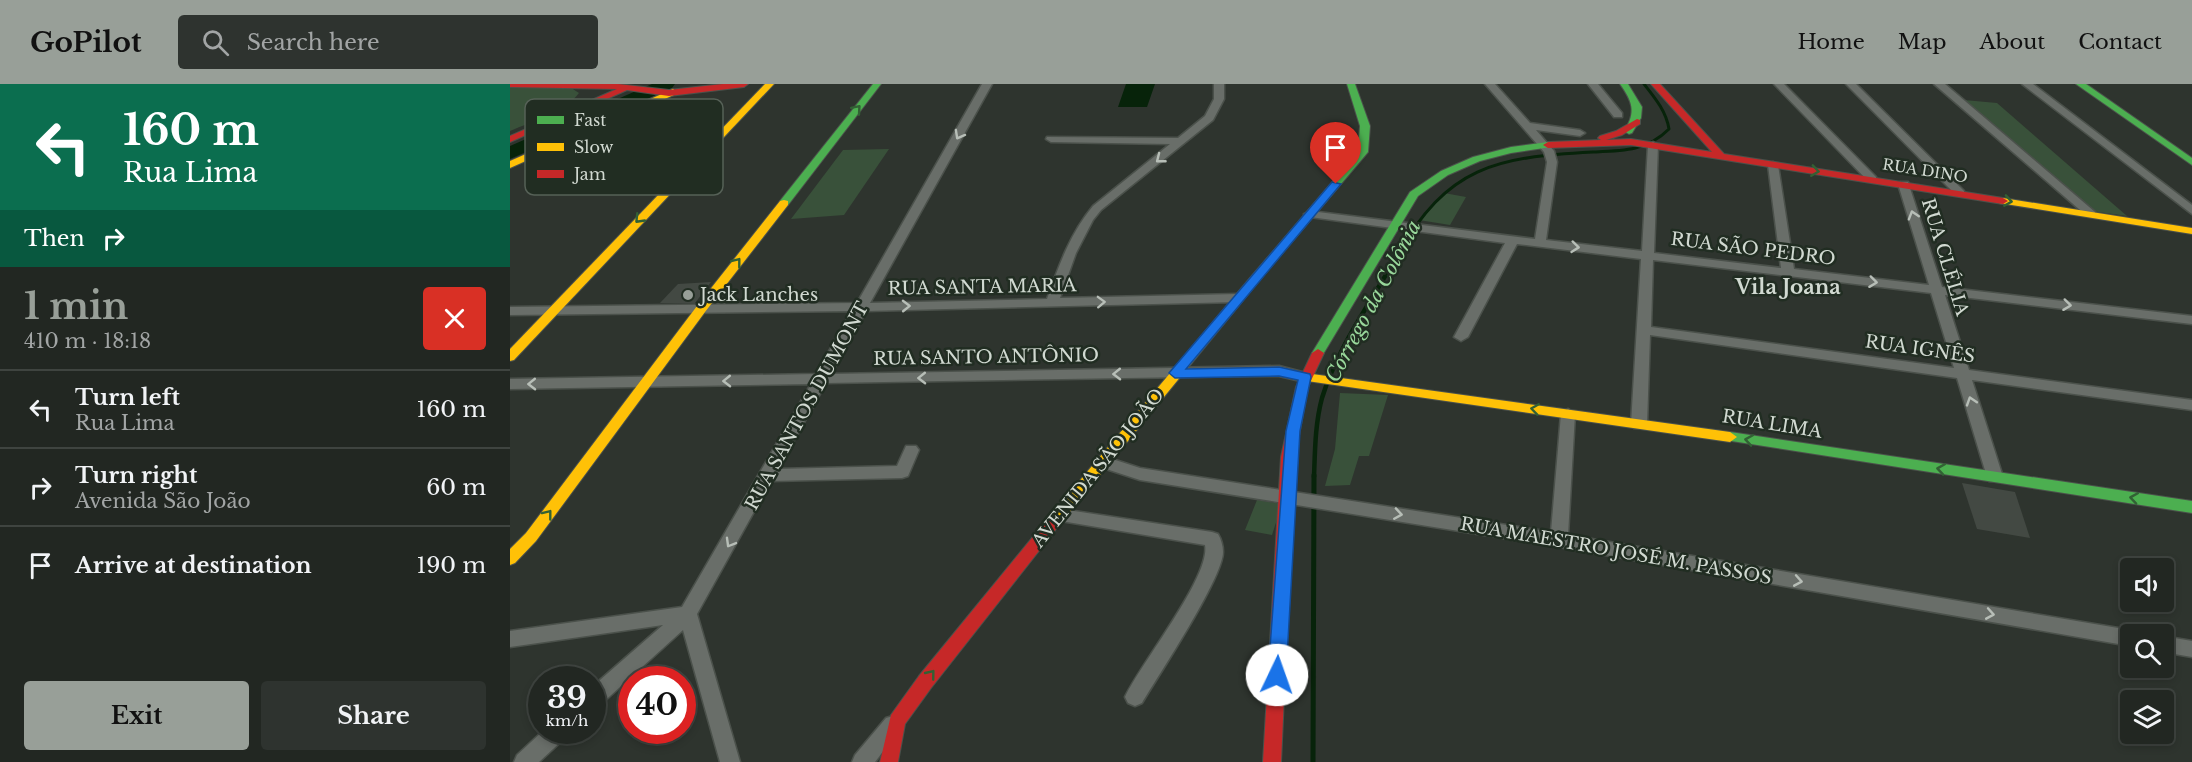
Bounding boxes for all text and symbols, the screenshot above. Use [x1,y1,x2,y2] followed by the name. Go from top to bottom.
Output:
[178,15,598,69] search box
[30,25,142,60] text: GoPilot
[199,26,232,59] icon: search
[247,29,380,56] text: Search here
[1798,29,1865,55] text: Home
[1898,29,1946,55] text: Map
[1979,29,2045,55] text: About
[2078,29,2162,55] text: Contact
[525,99,723,195] legend
[123,104,259,156] text: 160 m
[850,105,861,116] one-way arrow
[24,108,102,186] icon: left
[574,110,606,130] text: Fast
[1310,122,1361,184] pin
[955,129,966,139] one-way arrow
[1319,131,1352,164] icon: arrive
[574,137,614,157] text: Slow
[1155,151,1166,162] one-way arrow
[1881,154,1969,187] street label: RUA DINO
[123,156,258,189] text: Rua Lima
[572,164,606,184] text: Jam
[1810,165,1819,177] one-way arrow
[2002,194,2012,207] one-way arrow
[1917,195,1975,320] street label: RUA CLÉLIA
[1908,210,1921,221] one-way arrow
[636,212,647,223] one-way arrow
[1320,216,1426,386] water label: Córrego da Colônia
[97,222,130,255] icon: right
[24,225,85,252] text: Then
[1669,226,1837,270] street label: RUA SÃO PEDRO
[1571,240,1580,253] one-way arrow
[729,258,740,269] one-way arrow
[887,274,1078,300] street label: RUA SANTA MARIA
[1734,275,1841,299] district label: Vila Joana
[1869,275,1878,288] one-way arrow
[24,284,128,329] text: 1 min
[698,284,818,306] place label: Jack Lanches
[423,287,486,350] button: close
[681,288,695,302] marker: Jack Lanches
[1097,296,1106,308] one-way arrow
[741,298,874,514] street label: RUA SANTOS DUMONT
[2062,298,2071,311] one-way arrow
[902,300,911,312] one-way arrow
[24,329,151,353] text: 410 m · 18:18
[1864,329,1977,368] street label: RUA IGNÊS
[873,343,1099,370] street label: RUA SANTO ANTÔNIO
[1112,368,1121,381] one-way arrow
[917,372,926,384] one-way arrow
[722,375,731,387] one-way arrow
[527,378,536,390] one-way arrow
[1025,383,1169,553] street label: AVENIDA SÃO JOÃO
[75,384,180,411] text: Turn left
[24,393,57,426] icon: left
[416,396,486,423] text: 160 m
[1966,396,1978,407] one-way arrow
[1530,404,1539,416] one-way arrow
[1720,405,1825,443] street label: RUA LIMA
[75,411,175,435] text: Rua Lima
[1744,434,1754,447] one-way arrow
[75,462,197,489] text: Turn right
[1937,464,1946,476] one-way arrow
[24,471,57,504] icon: right
[426,474,486,501] text: 60 m
[75,489,251,513] text: Avenida São João
[2130,493,2139,505] one-way arrow
[1394,508,1403,520] one-way arrow
[541,510,552,521] one-way arrow
[1459,512,1774,589] street label: RUA MAESTRO JOSÉ M. PASSOS
[725,537,737,547] one-way arrow
[24,549,57,582] icon: arrive
[75,552,312,579] text: Arrive at destination
[416,552,486,579] text: 190 m
[2120,558,2174,744] map controls
[2120,558,2174,612] button: sound
[1792,574,1802,587] one-way arrow
[1985,607,1995,620] one-way arrow
[2120,624,2174,678] button: search
[1245,643,1309,707] position arrow
[618,666,696,744] speed limit sign: 40
[924,670,935,681] one-way arrow
[547,679,587,716] text: 39
[24,681,249,750] button: Exit
[261,681,486,750] button: Share
[2120,690,2174,744] button: layers
[546,711,588,730] text: km/h

